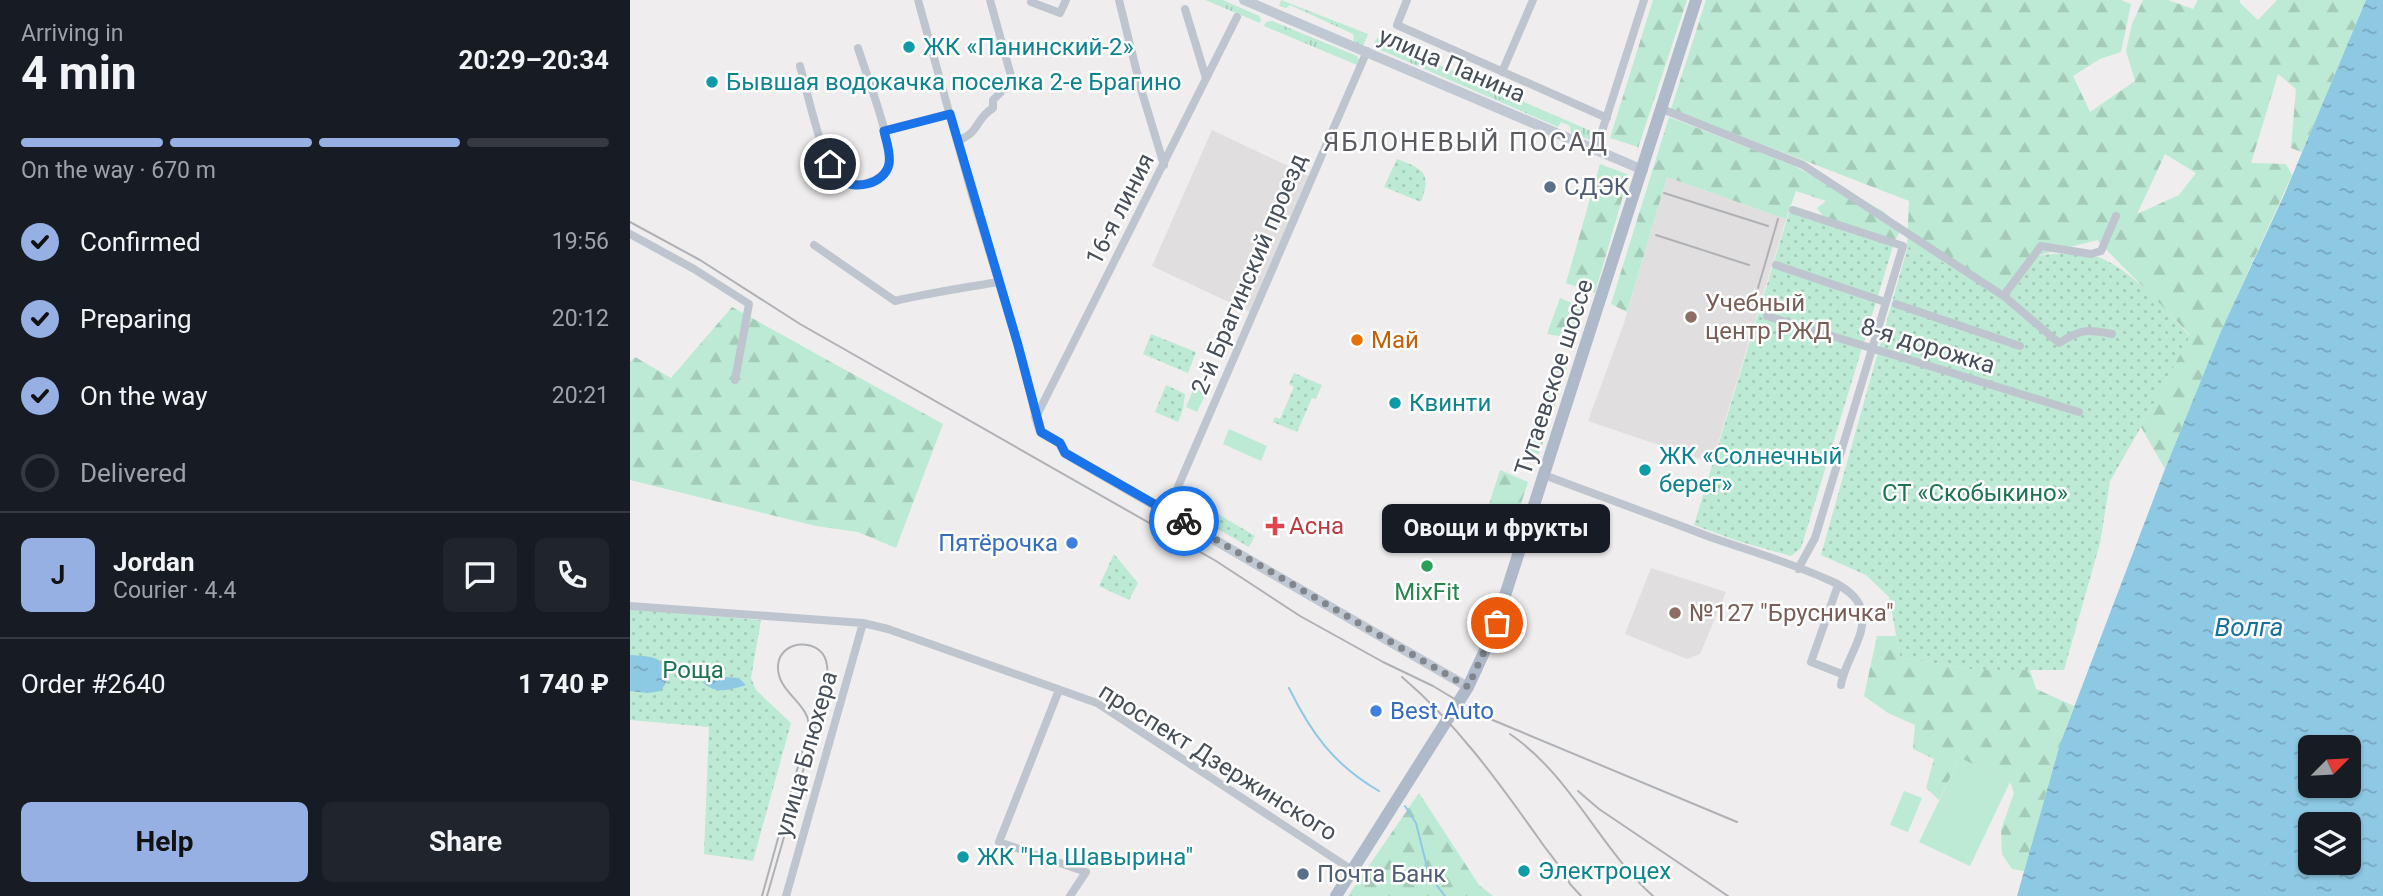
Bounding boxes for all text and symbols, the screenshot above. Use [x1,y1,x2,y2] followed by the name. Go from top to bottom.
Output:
[21,20,124,47] text: Arriving in
[1374,22,1530,108] street label: улица Панина
[923,33,1134,61] place label: ЖК «Панинский-2»
[901,39,917,55] marker: ЖК «Панинский-2»
[459,45,609,75] text: 20:29–20:34
[21,46,137,100] text: 4 min
[726,68,1181,96] place label: Бывшая водокачка поселка 2-е Брагино
[704,74,720,90] marker: Бывшая водокачка поселка 2-е Брагино
[1323,127,1609,157] district label: ЯБЛОНЕВЫЙ ПОСАД
[800,134,860,194] pin
[811,145,849,183] icon: home
[1080,149,1160,269] street label: 16-я линия
[1186,149,1312,399] street label: 2-й Брагинский проезд
[21,157,216,184] text: On the way · 670 m
[1564,173,1630,201] place label: СДЭК
[1542,179,1558,195] marker: СДЭК
[21,223,59,261] icon: check
[80,227,201,257] text: Confirmed
[552,228,609,255] text: 19:56
[1509,276,1599,478] street label: Тутаевское шоссе
[1705,289,1832,345] place label: Учебный центр РЖД
[21,300,59,338] icon: check
[80,304,192,334] text: Preparing
[552,305,609,332] text: 20:12
[1683,309,1699,325] marker: Учебный центр РЖД
[1858,312,1998,380] street label: 8-я дорожка
[1371,326,1419,354] place label: Май
[1349,332,1365,348] marker: Май
[21,377,59,415] icon: check
[80,381,208,411] text: On the way
[552,382,609,409] text: 20:21
[1409,389,1491,417] place label: Квинти
[1387,395,1403,411] marker: Квинти
[1659,442,1842,498] place label: ЖК «Солнечный берег»
[80,458,187,488] text: Delivered
[1637,462,1653,478] marker: ЖК «Солнечный берег»
[1882,479,2068,507] park label: СТ «Скобыкино»
[1149,486,1219,556] courier
[1165,502,1203,540] icon: bike
[1383,504,1611,553] callout: Овощи и фрукты
[1289,512,1344,540] place label: Асна
[1404,515,1589,542] text: Овощи и фрукты
[1267,518,1283,534] marker: Асна
[938,529,1058,557] place label: Пятёрочка
[1064,535,1080,551] marker: Пятёрочка
[443,538,517,612] button: chat
[535,538,609,612] button: phone
[113,547,195,577] text: Jordan
[1419,558,1435,574] marker: MixFit
[51,560,65,590] text: J
[113,577,236,604] text: Courier · 4.4
[1394,578,1460,606] place label: MixFit
[1467,593,1527,653] pin
[1689,599,1894,627] place label: №127 "Брусничка"
[1478,604,1516,642] icon: bag
[1667,605,1683,621] marker: №127 "Брусничка"
[2215,612,2283,642] water label: Волга
[662,656,724,684] park label: Роща
[769,668,843,840] street label: улица Блюхера
[21,669,166,699] text: Order #2640
[518,669,609,699] text: 1 740 ₽
[1094,677,1342,847] street label: проспект Дзержинского
[1390,697,1494,725] place label: Best Auto
[1368,703,1384,719] marker: Best Auto
[2298,735,2361,798] north arrow
[2298,735,2361,875] map controls
[21,802,308,882] button: Help
[322,802,609,882] button: Share
[2298,812,2361,875] button: layers
[977,843,1193,871] place label: ЖК "На Шавырина"
[955,849,971,865] marker: ЖК "На Шавырина"
[1538,857,1671,885] place label: Электроцех
[1317,860,1446,888] place label: Почта Банк
[1516,863,1532,879] marker: Электроцех
[1295,866,1311,882] marker: Почта Банк

